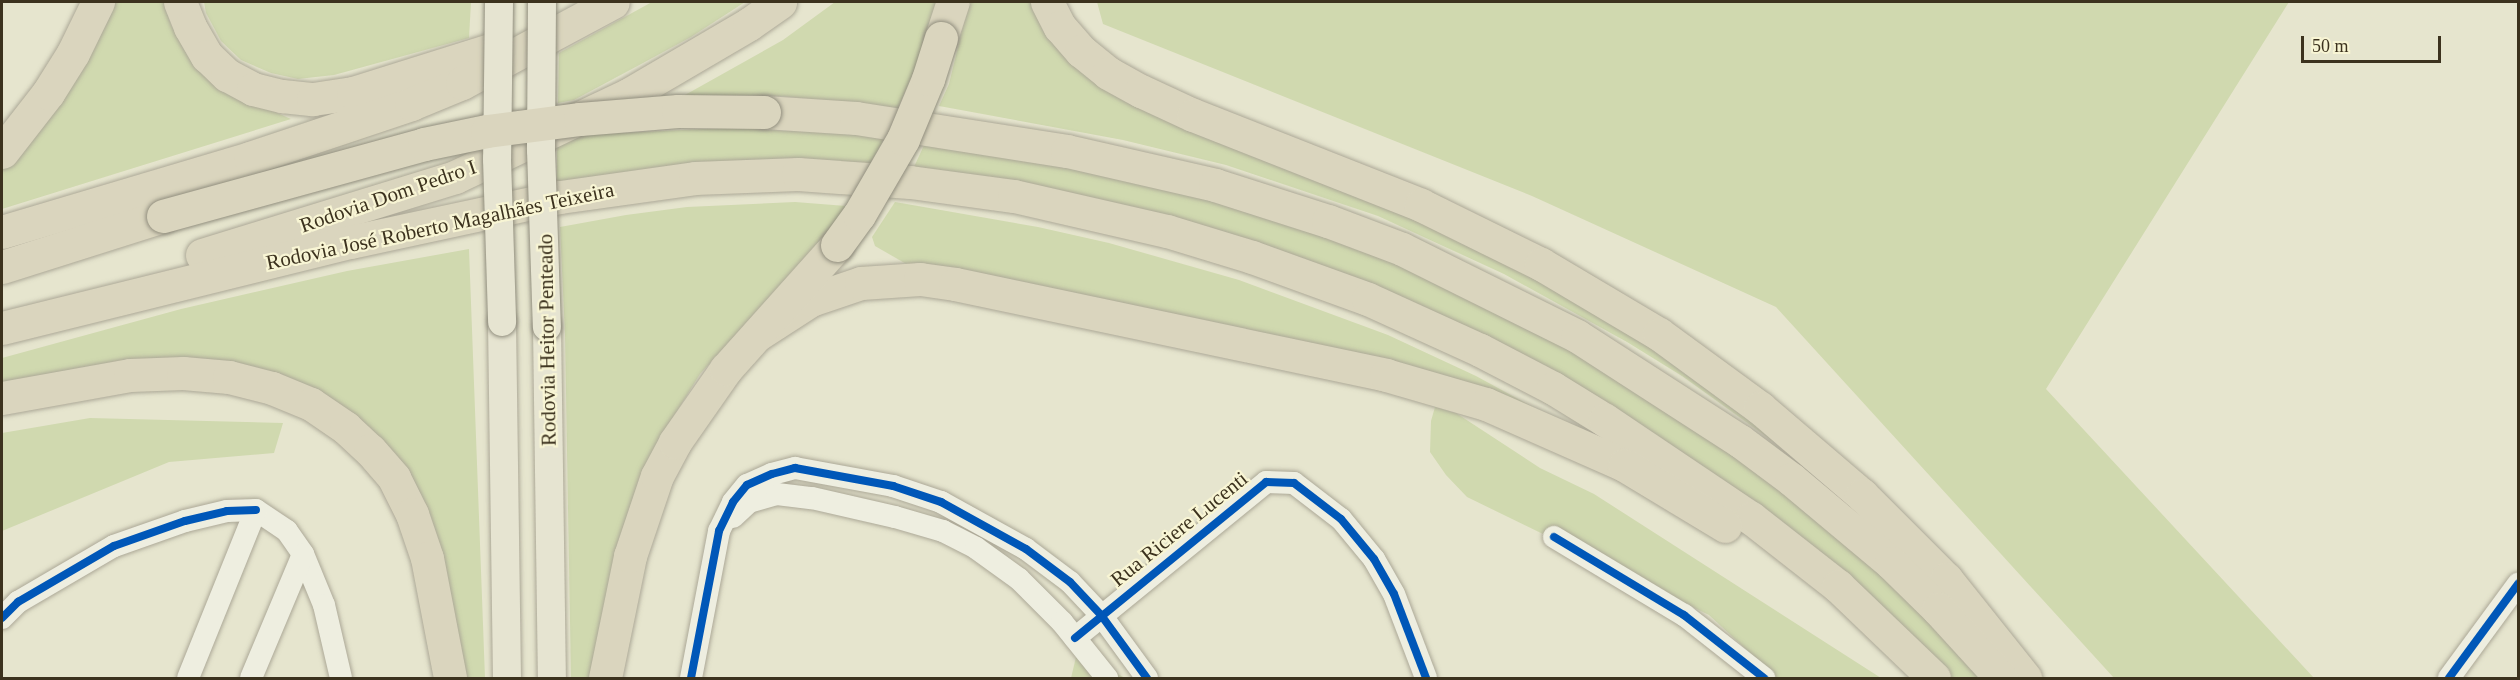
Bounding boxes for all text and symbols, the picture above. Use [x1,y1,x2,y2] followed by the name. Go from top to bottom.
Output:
[2304,24,2444,62] scale bar
[2312,36,2349,56] text: 50 m
[296,154,480,238] street label: Rodovia Dom Pedro I
[264,177,616,275] street label: Rodovia José Roberto Magalhães Teixeira
[533,234,561,446] street label: Rodovia Heitor Penteado
[1105,466,1253,592] street label: Rua Riciere Lucenti

